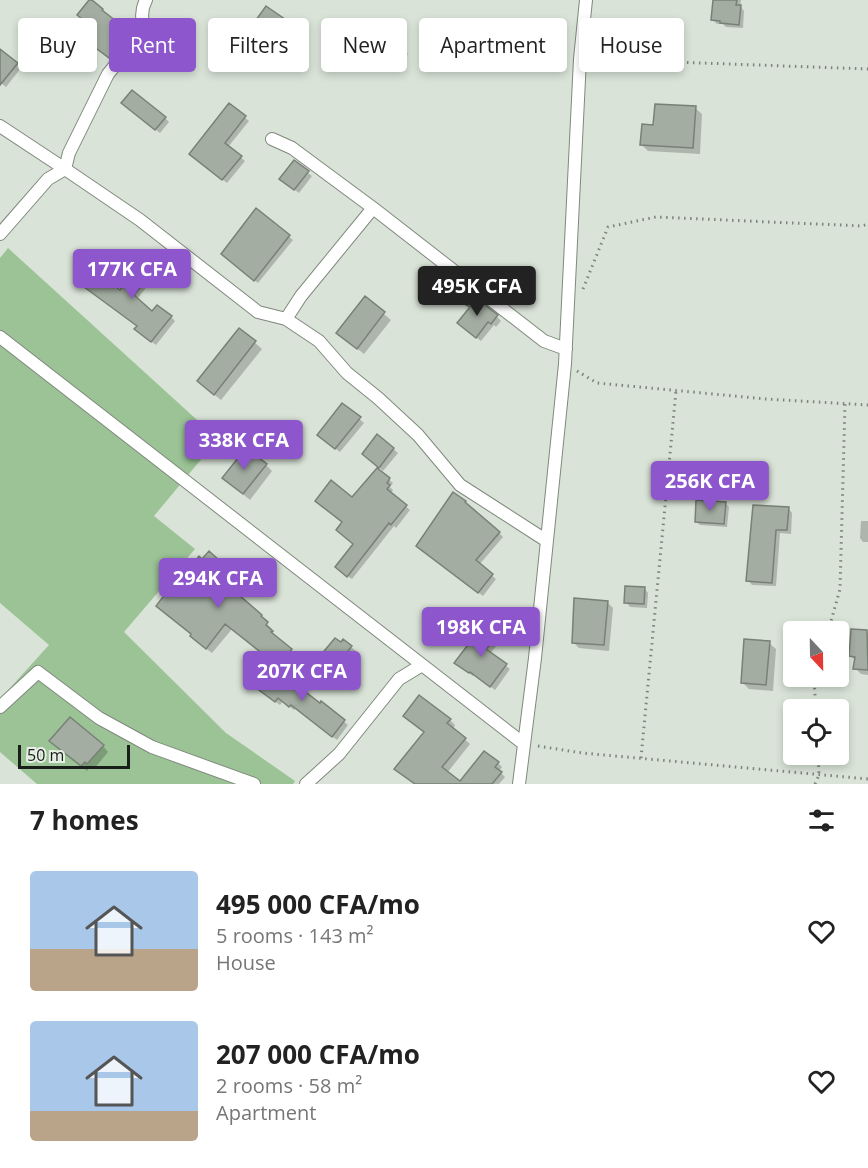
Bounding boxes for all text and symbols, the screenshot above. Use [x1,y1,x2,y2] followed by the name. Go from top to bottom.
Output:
[18,18,97,72] chip: Buy
[109,18,196,72] chip: Rent
[208,18,309,72] chip: Filters
[321,18,407,72] chip: New
[419,18,567,72] chip: Apartment
[579,18,684,72] chip: House
[70,249,194,300] pin: 177K CFA
[87,255,177,282] text: 177K CFA
[415,266,539,317] pin: 495K CFA
[432,272,522,299] text: 495K CFA
[182,420,306,471] pin: 338K CFA
[199,426,289,453] text: 338K CFA
[648,461,772,512] pin: 256K CFA
[665,467,755,494] text: 256K CFA
[156,558,280,609] pin: 294K CFA
[173,564,263,591] text: 294K CFA
[419,607,543,658] pin: 198K CFA
[436,613,526,640] text: 198K CFA
[783,621,849,687] north arrow
[783,621,849,765] map controls
[240,651,364,702] pin: 207K CFA
[257,657,347,684] text: 207K CFA
[783,699,849,765] button: locate
[18,742,130,770] scale bar
[27,744,64,766] text: 50 m
[30,802,139,838] text: 7 homes
[805,804,838,837] icon: filters
[216,886,420,922] text: 495 000 CFA/mo
[78,895,150,967] icon: home
[805,915,838,948] icon: heart
[216,922,374,949] text: 5 rooms · 143 m²
[216,949,276,976] text: House
[216,1036,420,1072] text: 207 000 CFA/mo
[78,1045,150,1117] icon: home
[805,1065,838,1098] icon: heart
[216,1072,362,1099] text: 2 rooms · 58 m²
[216,1099,316,1126] text: Apartment

